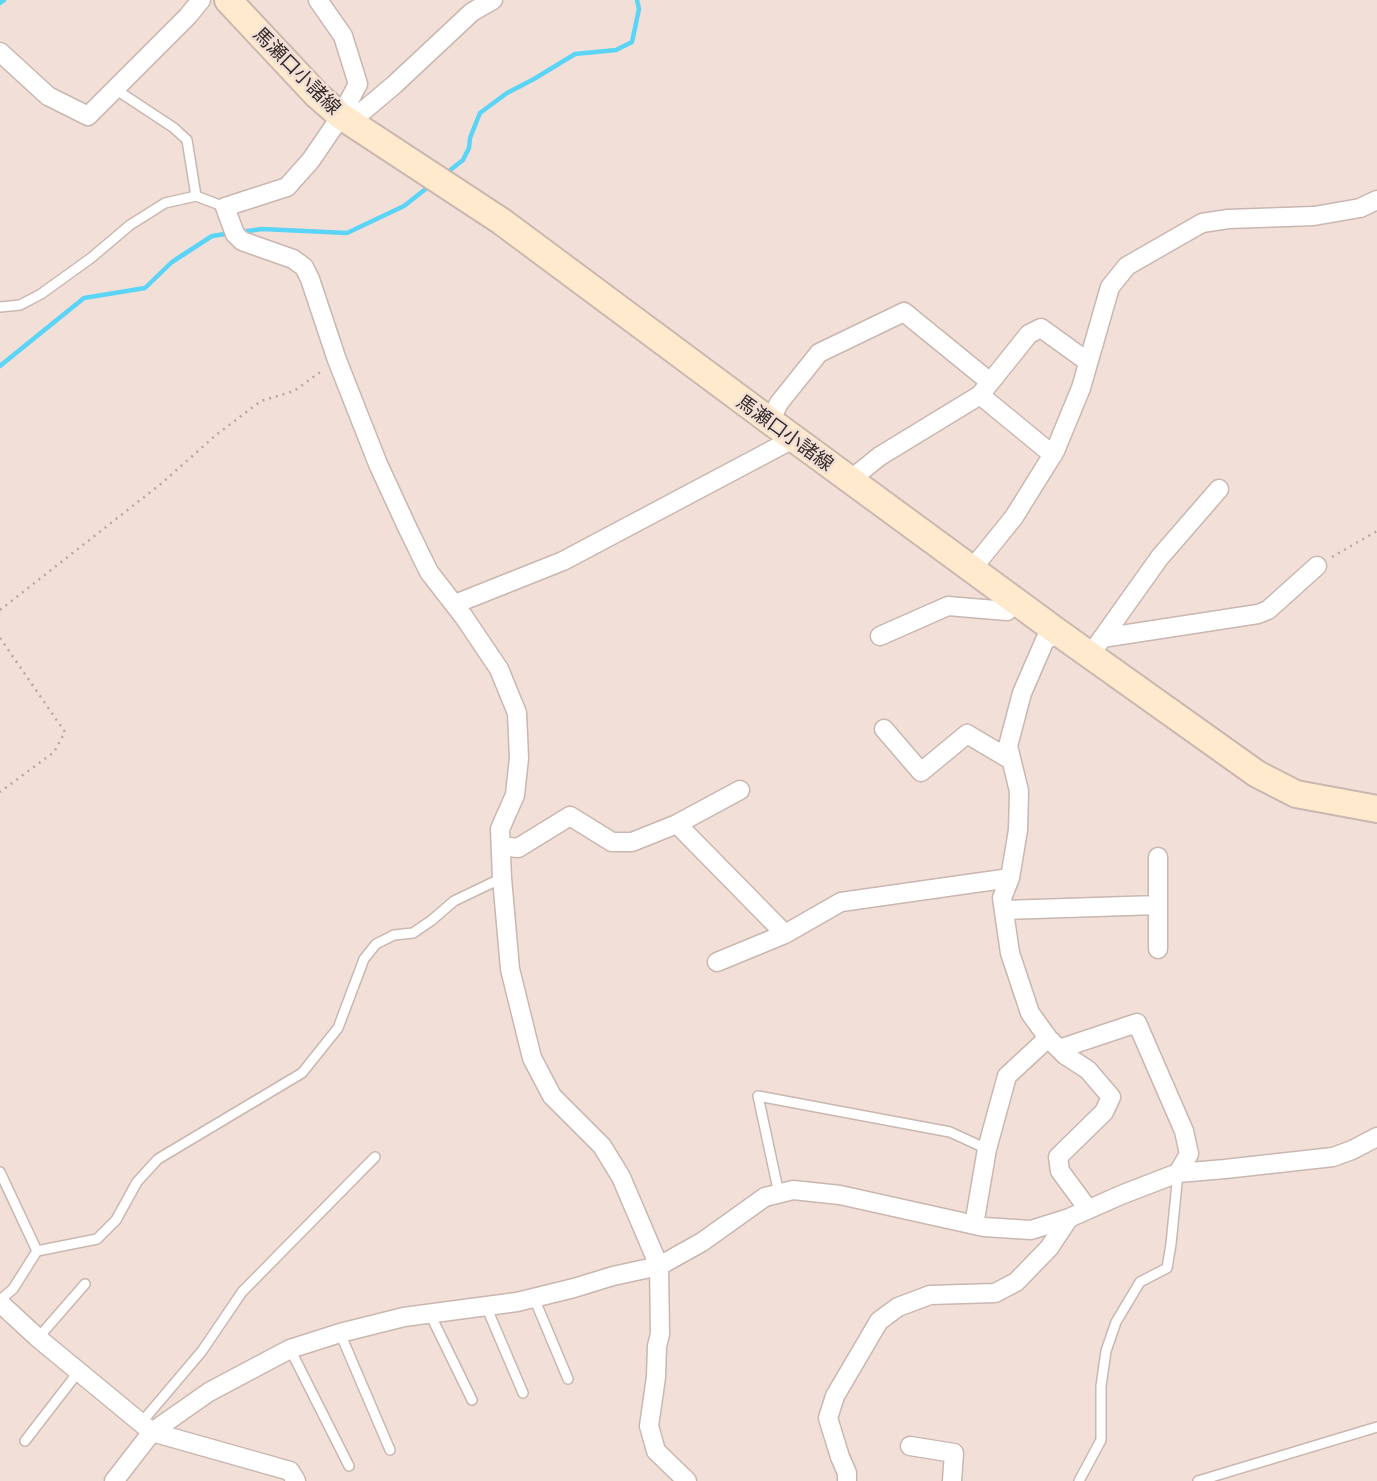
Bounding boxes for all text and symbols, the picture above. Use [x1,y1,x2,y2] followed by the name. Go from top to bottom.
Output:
[249,23,345,119] street label: 馬瀬口小諸線
[732,390,838,476] street label: 馬瀬口小諸線

